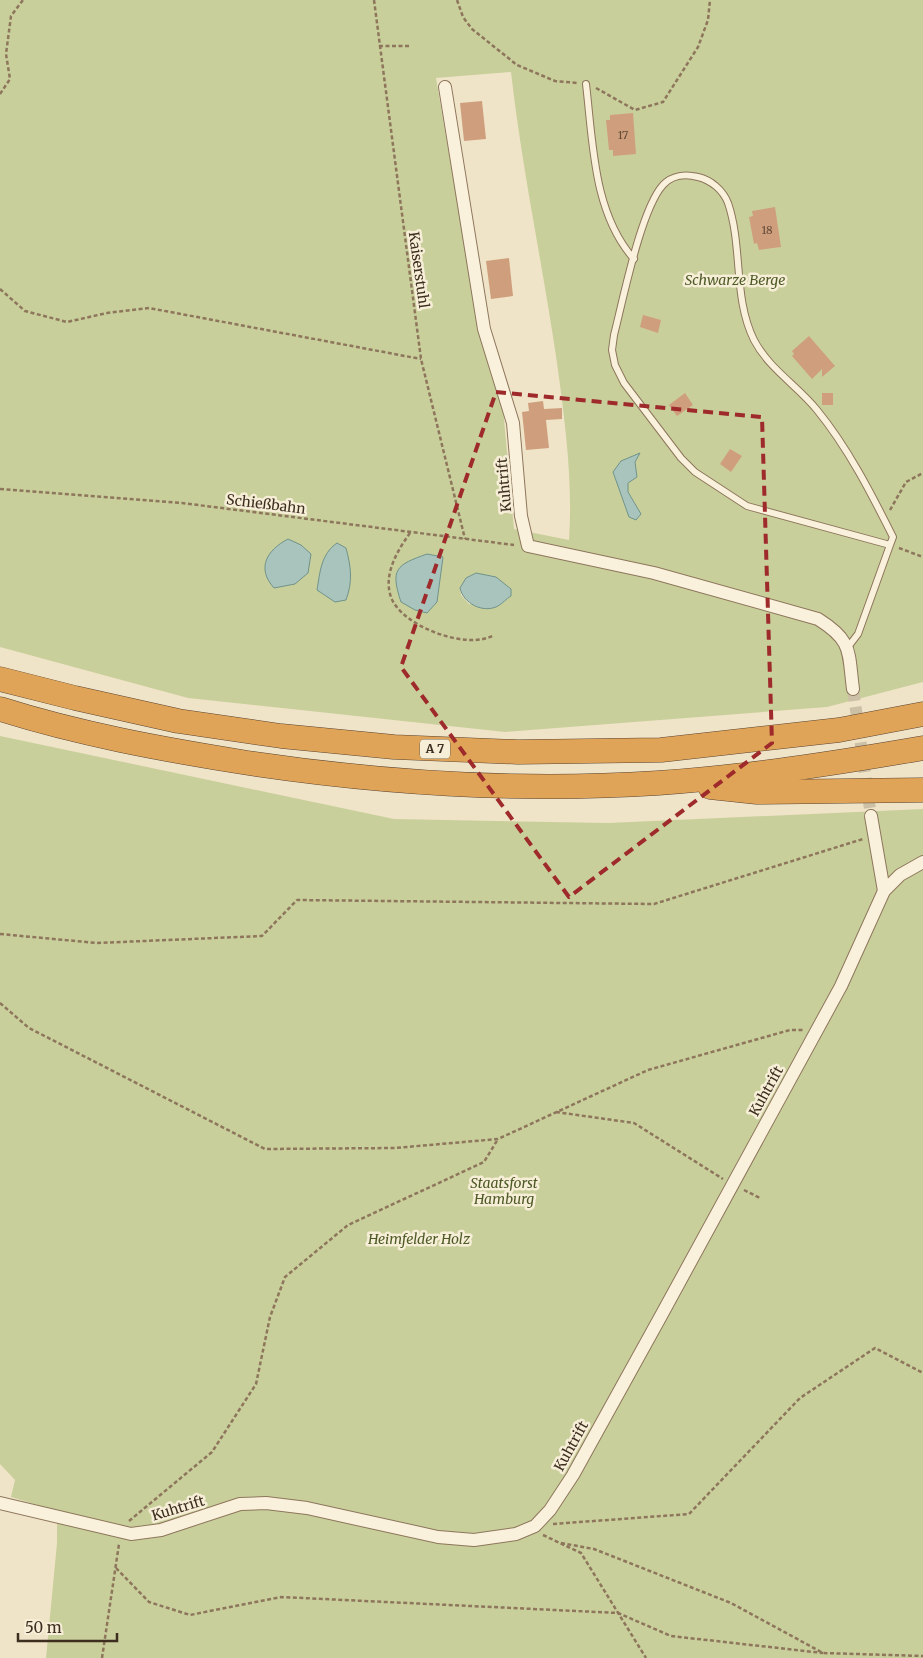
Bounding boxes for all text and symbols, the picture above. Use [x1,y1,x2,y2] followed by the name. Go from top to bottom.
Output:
[618,128,628,142] house number: 17
[761,223,773,237] house number: 18
[405,231,433,310] street label: Kaiserstuhl
[685,271,785,289] park label: Schwarze Berge
[493,457,515,513] street label: Kuhtrift
[225,490,307,518] street label: Schießbahn
[420,740,450,759] road number: A 7
[745,1062,787,1119] street label: Kuhtrift
[470,1174,538,1208] park label: Staatsforst Hamburg
[367,1230,471,1248] park label: Heimfelder Holz
[550,1417,592,1474] street label: Kuhtrift
[149,1491,207,1525] street label: Kuhtrift
[18,1610,116,1642] scale bar
[25,1618,62,1637] text: 50 m

